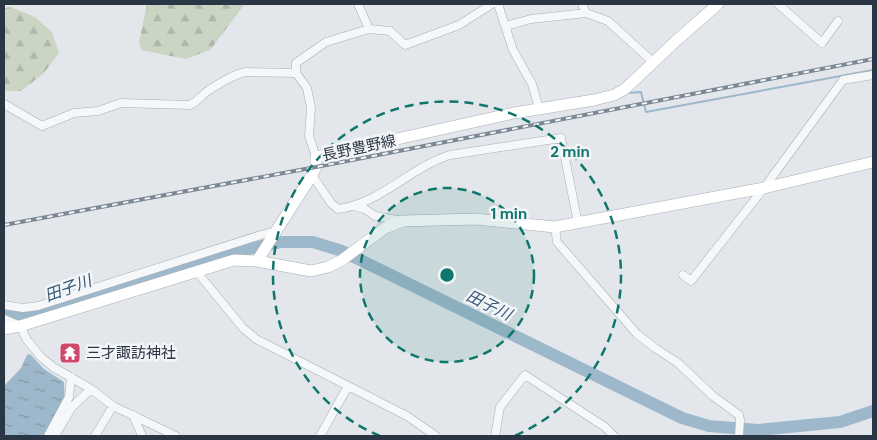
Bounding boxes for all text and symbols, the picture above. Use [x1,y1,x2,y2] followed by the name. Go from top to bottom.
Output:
[320,130,398,166] street label: 長野豊野線
[550,142,590,162] text: 2 min
[491,204,527,224] text: 1 min
[438,266,456,284] centre of rings
[42,269,96,306] water label: 田子川
[463,285,517,326] water label: 田子川
[58,341,82,365] temple icon: 三才諏訪神社
[86,343,176,363] place label: 三才諏訪神社

